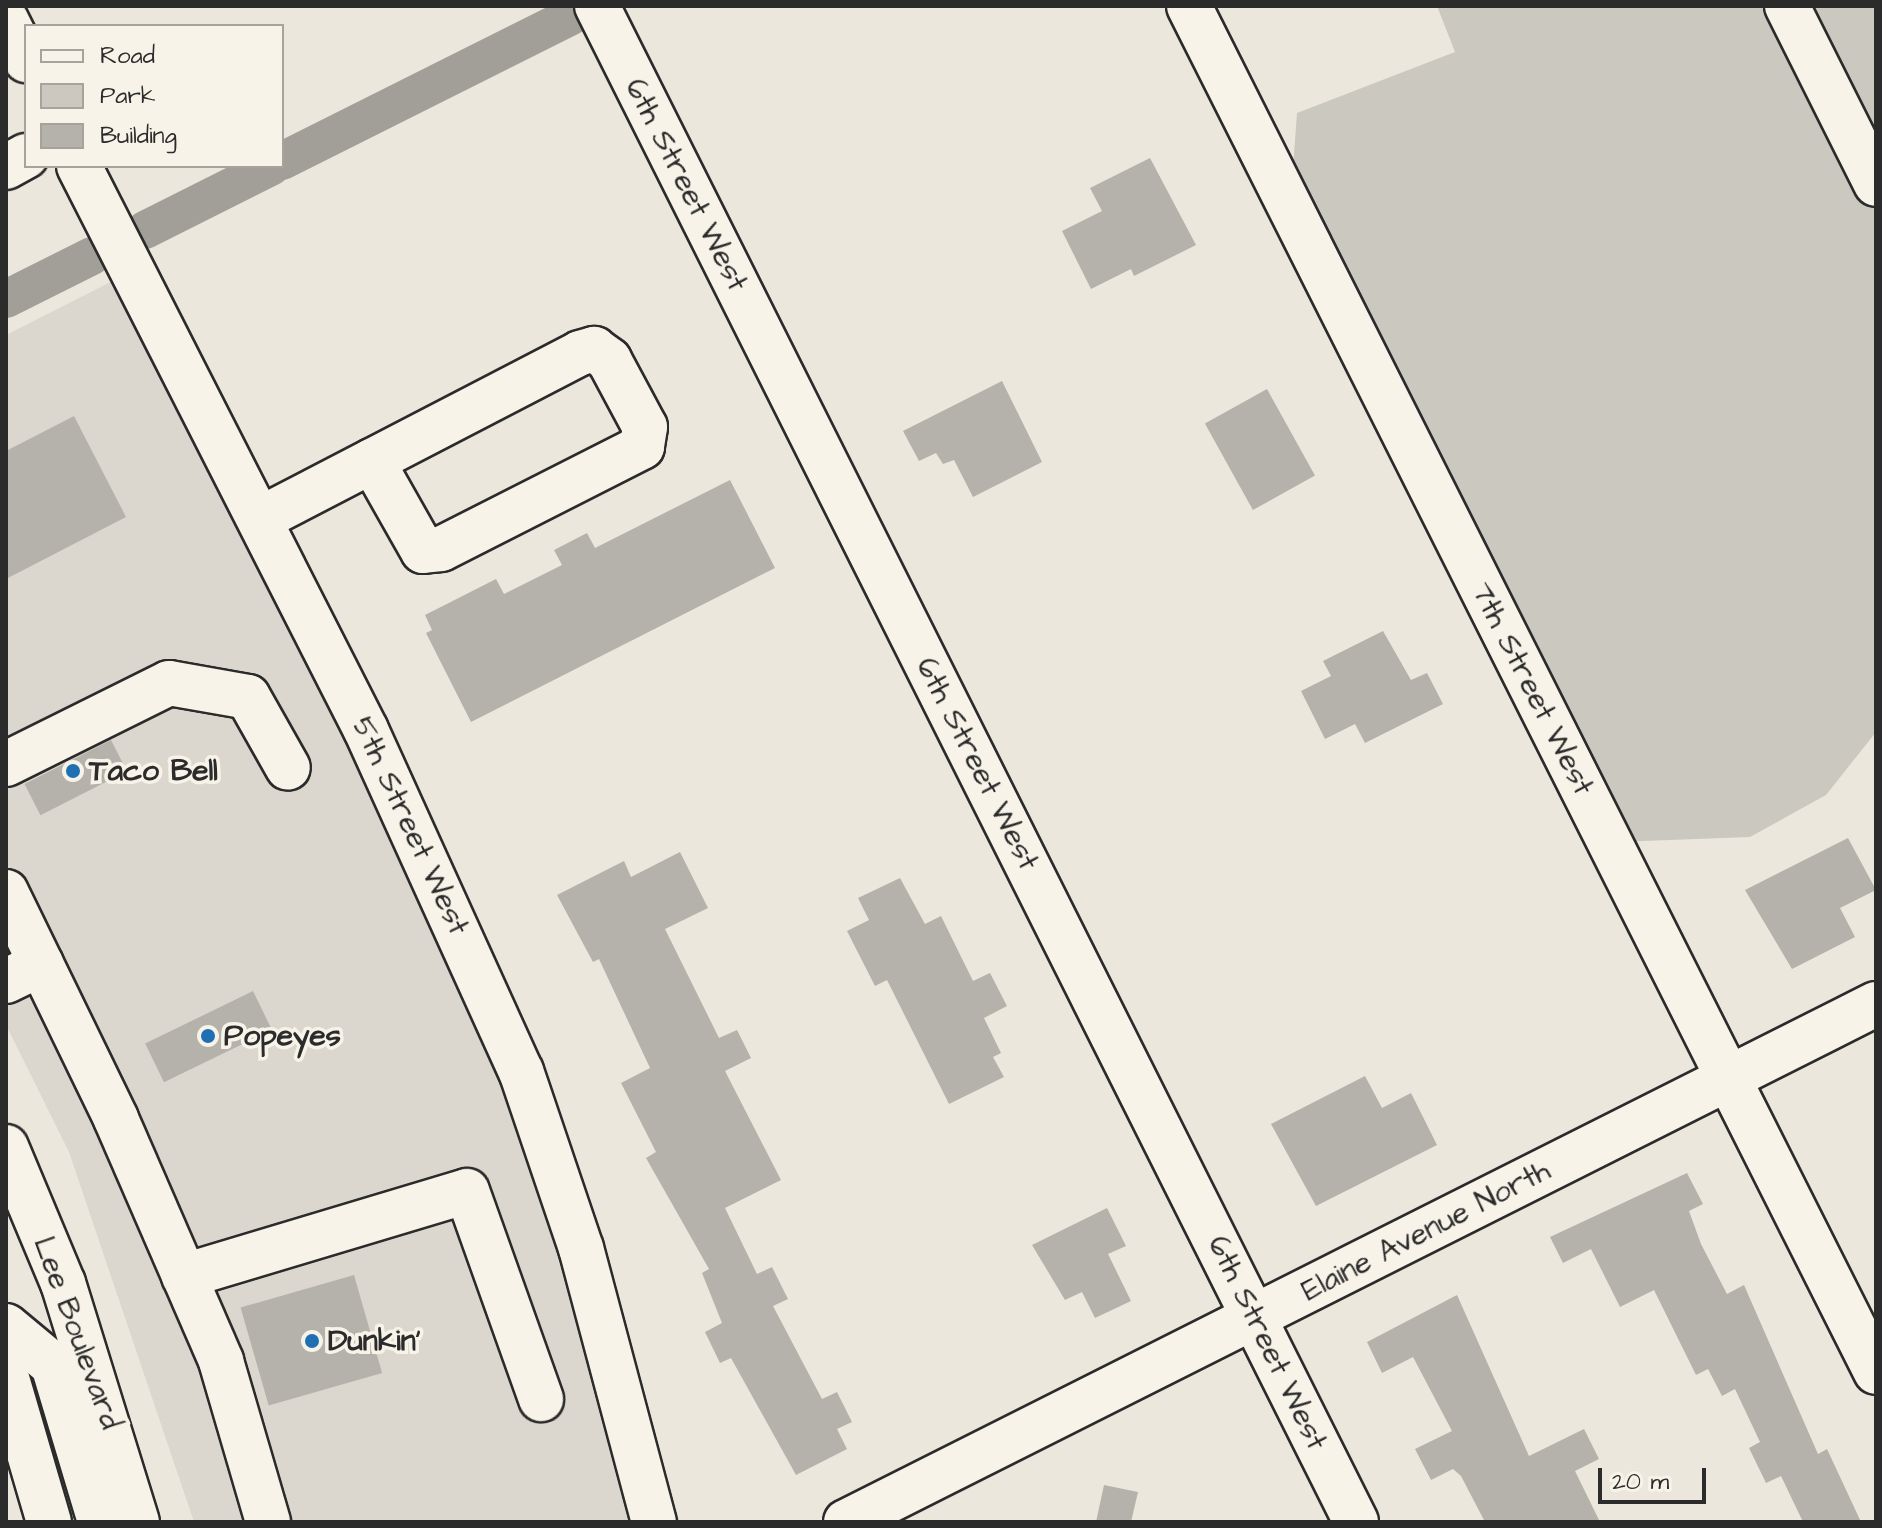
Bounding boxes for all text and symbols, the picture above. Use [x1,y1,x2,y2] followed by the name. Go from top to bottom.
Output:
[24,24,284,168] legend
[100,39,155,73] text: Road
[617,73,755,297] street label: 6th Street West
[100,79,156,113] text: Park
[100,119,177,153] text: Building
[1463,577,1601,801] street label: 7th Street West
[908,652,1046,876] street label: 6th Street West
[344,711,476,941] street label: 5th Street West
[89,753,218,789] place label: Taco Bell
[64,762,82,780] marker: Taco Bell
[224,1018,341,1054] place label: Popeyes
[199,1027,217,1045] marker: Popeyes
[1296,1153,1556,1309] street label: Elaine Avenue North
[1200,1230,1334,1456] street label: 6th Street West
[25,1232,129,1434] street label: Lee Boulevard
[328,1323,421,1359] place label: Dunkin'
[303,1332,321,1350] marker: Dunkin'
[1602,1452,1710,1502] scale bar
[1612,1465,1669,1499] text: 20 m

